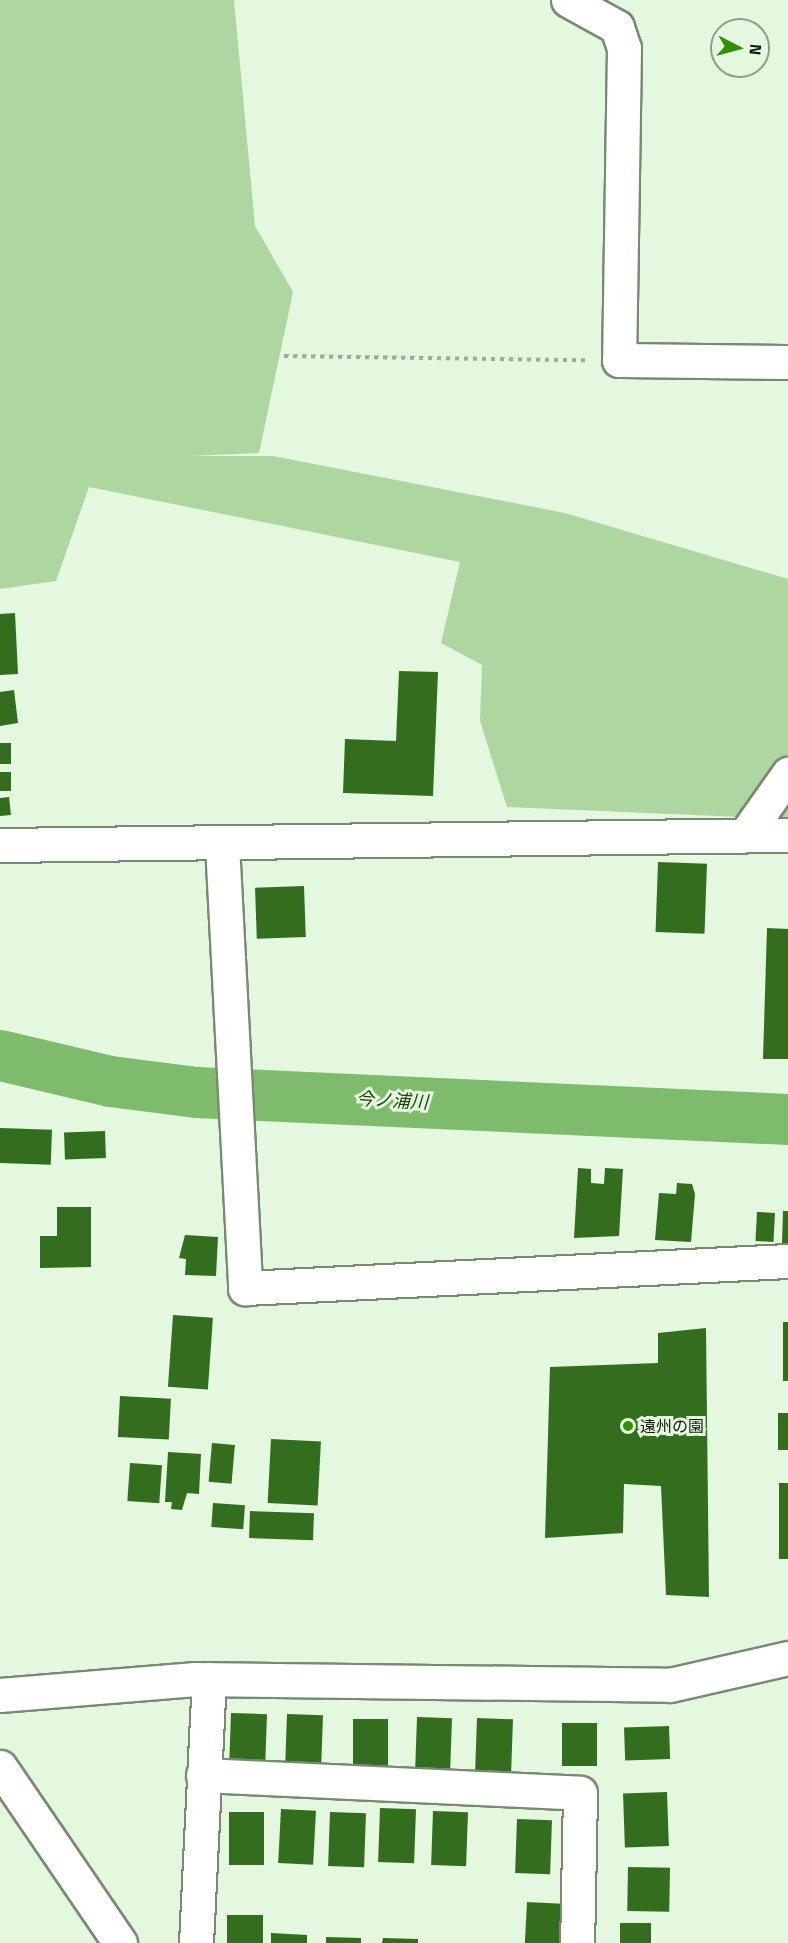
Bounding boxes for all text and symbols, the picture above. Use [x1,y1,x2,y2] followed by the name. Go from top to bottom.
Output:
[710,18,770,78] north arrow
[743,43,768,56] text: N
[355,1088,429,1114] water label: 今ノ浦川
[640,1416,704,1436] place label: 遠州の園
[621,1419,635,1433] marker: 遠州の園

